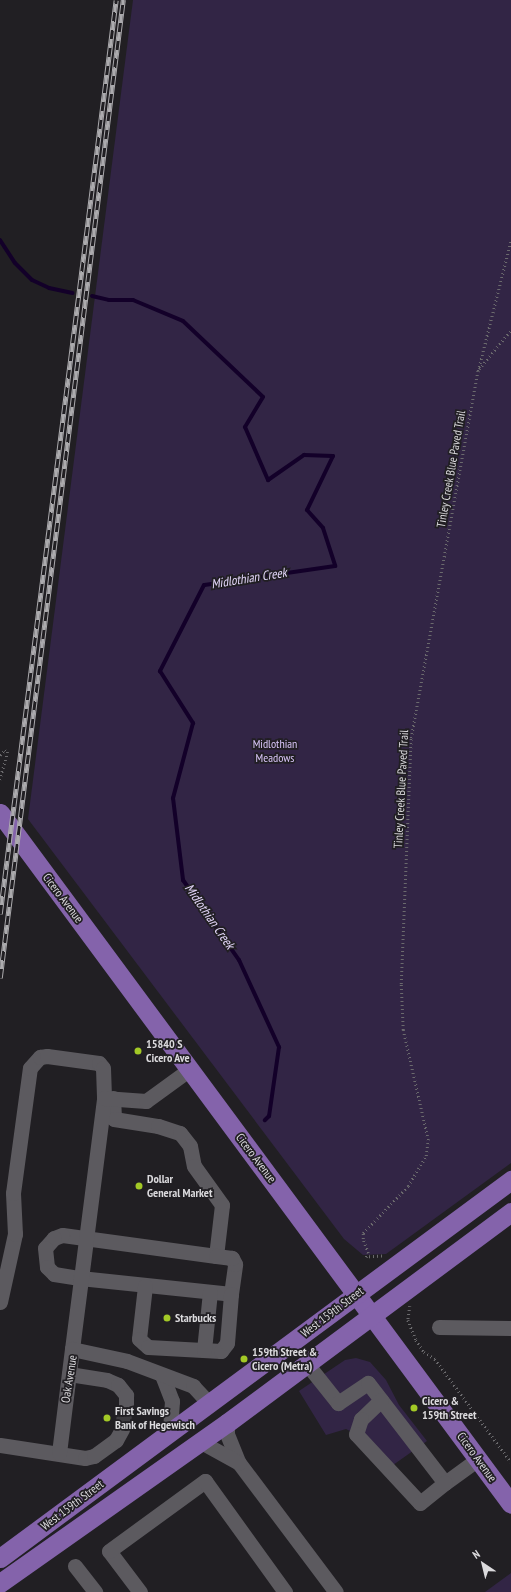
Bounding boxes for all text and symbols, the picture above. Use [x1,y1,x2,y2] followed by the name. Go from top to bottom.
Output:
[434,409,468,529] street label: Tinley Creek Blue Paved Trail
[210,565,288,593] water label: Midlothian Creek
[391,729,411,849] street label: Tinley Creek Blue Paved Trail
[253,737,297,765] park label: Midlothian Meadows
[40,870,86,926] street label: Cicero Avenue
[181,881,237,953] water label: Midlothian Creek
[146,1037,190,1065] place label: 15840 S Cicero Ave
[133,1046,143,1056] marker: 15840 S Cicero Ave
[233,1130,279,1186] street label: Cicero Avenue
[147,1172,212,1200] place label: Dollar General Market
[134,1181,144,1191] marker: Dollar General Market
[298,1284,366,1340] street label: West 159th Street
[175,1311,216,1325] place label: Starbucks
[162,1313,172,1323] marker: Starbucks
[252,1345,317,1373] place label: 159th Street & Cicero (Metra)
[58,1354,80,1404] street label: Oak Avenue
[239,1354,249,1364] marker: 159th Street & Cicero (Metra)
[422,1394,477,1422] place label: Cicero & 159th Street
[409,1403,419,1413] marker: Cicero & 159th Street
[115,1404,195,1432] place label: First Savings Bank of Hegewisch
[102,1413,112,1423] marker: First Savings Bank of Hegewisch
[454,1429,500,1485] street label: Cicero Avenue
[38,1477,106,1533] street label: West 159th Street
[463,1544,503,1584] north arrow
[470,1547,483,1562] text: N

